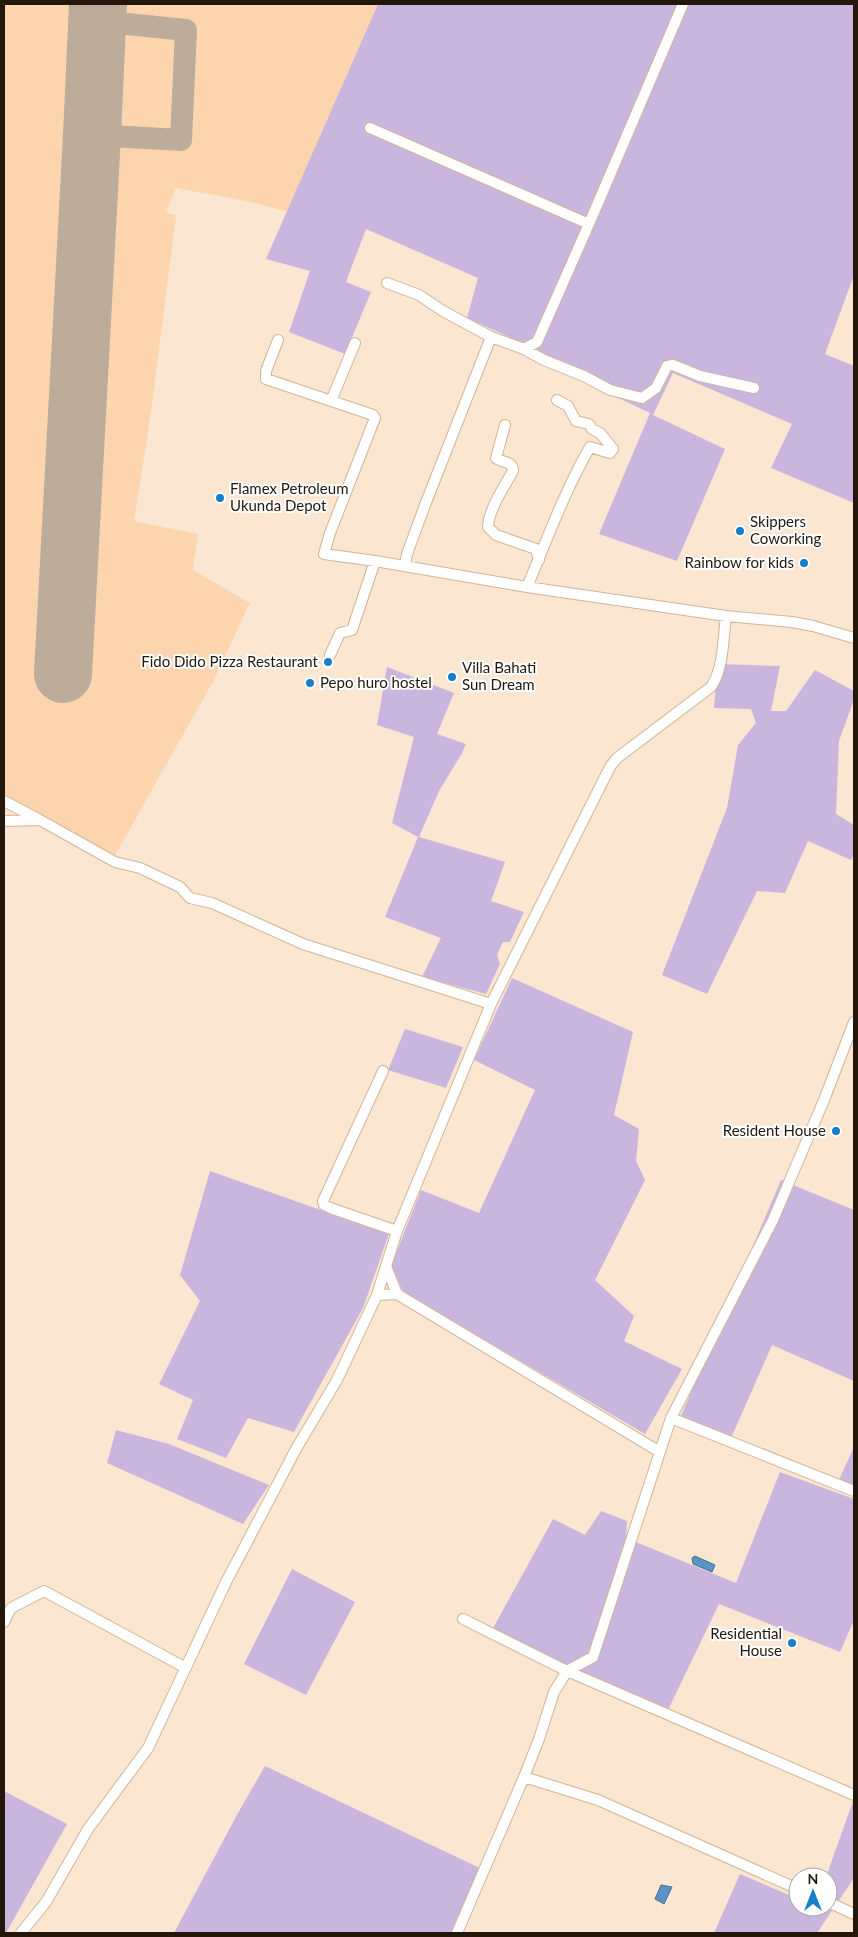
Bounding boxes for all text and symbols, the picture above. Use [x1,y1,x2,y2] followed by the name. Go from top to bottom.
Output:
[230,479,348,514] place label: Flamex Petroleum Ukunda Depot
[214,492,226,504] marker: Flamex Petroleum Ukunda Depot
[750,512,821,547] place label: Skippers Coworking
[734,525,746,537] marker: Skippers Coworking
[685,553,794,571] place label: Rainbow for kids
[798,557,810,569] marker: Rainbow for kids
[141,652,319,670] place label: Fido Dido Pizza Restaurant
[322,656,334,668] marker: Fido Dido Pizza Restaurant
[462,658,536,693] place label: Villa Bahati Sun Dream
[446,671,458,683] marker: Villa Bahati Sun Dream
[320,673,432,691] place label: Pepo huro hostel
[304,677,316,689] marker: Pepo huro hostel
[723,1121,826,1139] place label: Resident House
[830,1125,842,1137] marker: Resident House
[710,1624,782,1659] place label: Residential House
[786,1637,798,1649] marker: Residential House
[788,1867,838,1917] north arrow
[808,1870,818,1887] text: N

